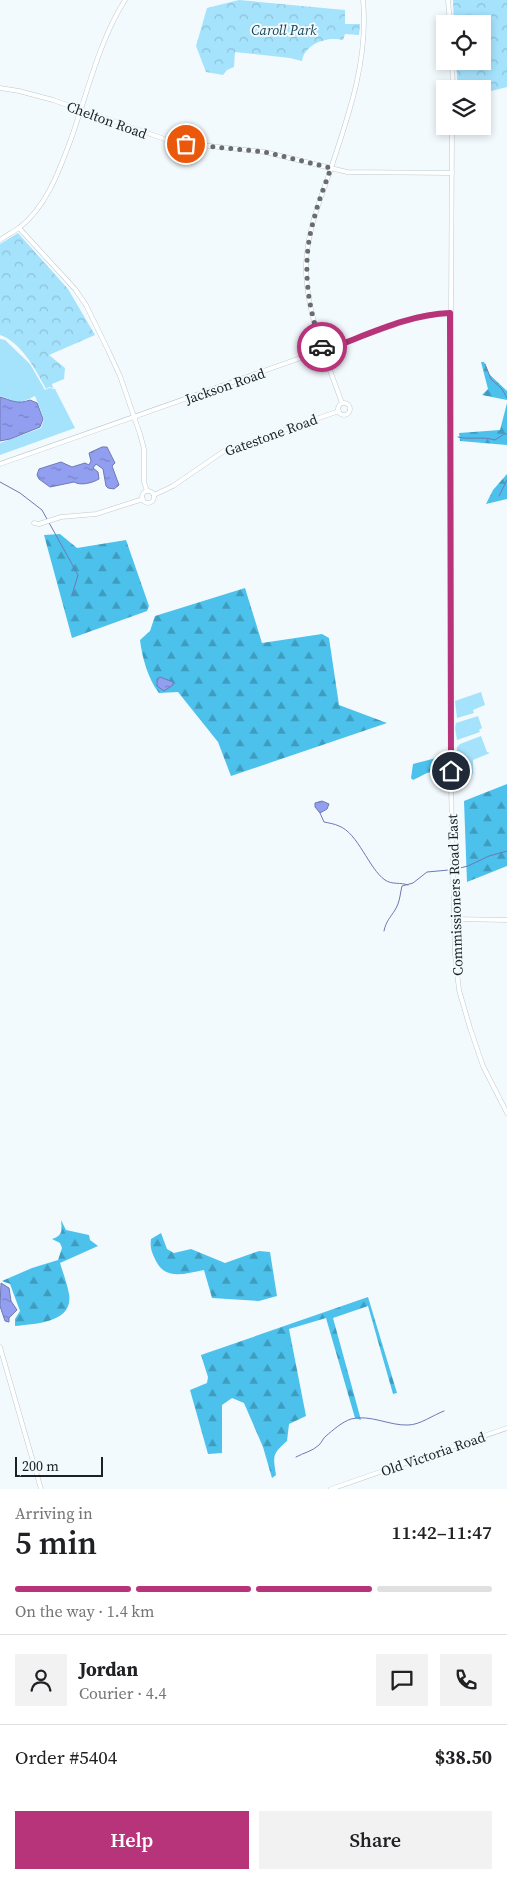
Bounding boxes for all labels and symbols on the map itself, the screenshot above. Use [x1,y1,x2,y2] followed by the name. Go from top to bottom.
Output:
[251,20,317,40] park label: Caroll Park
[64,96,150,144] street label: Chelton Road
[165,123,207,165] pin
[297,322,347,372] courier
[181,363,268,409] street label: Jackson Road
[222,409,320,461] street label: Gatestone Road
[430,750,472,792] pin
[442,813,468,976] street label: Commissioners Road East
[378,1427,488,1481] street label: Old Victoria Road
[15,1454,102,1477] scale bar

